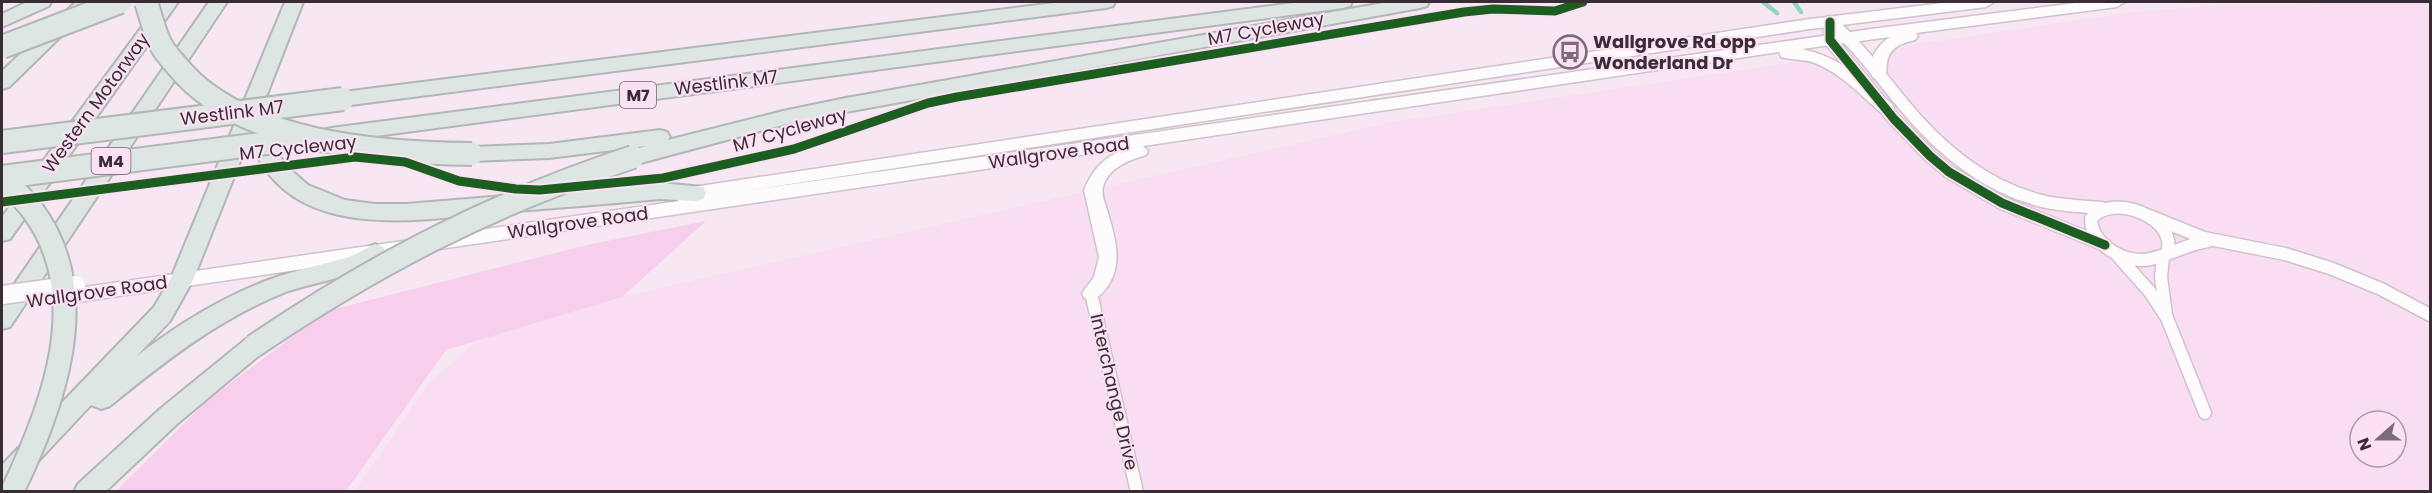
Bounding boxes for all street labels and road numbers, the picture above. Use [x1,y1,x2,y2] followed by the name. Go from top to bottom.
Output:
[1206,6,1326,51] street label: M7 Cycleway
[36,28,155,178] street label: Western Motorway
[673,64,779,101] street label: Westlink M7
[620,82,656,108] road number: M7
[179,94,285,131] street label: Westlink M7
[730,101,850,158] street label: M7 Cycleway
[238,129,358,166] street label: M7 Cycleway
[987,130,1131,175] street label: Wallgrove Road
[92,148,130,174] road number: M4
[506,200,650,245] street label: Wallgrove Road
[25,269,169,314] street label: Wallgrove Road
[1084,311,1145,473] street label: Interchange Drive

